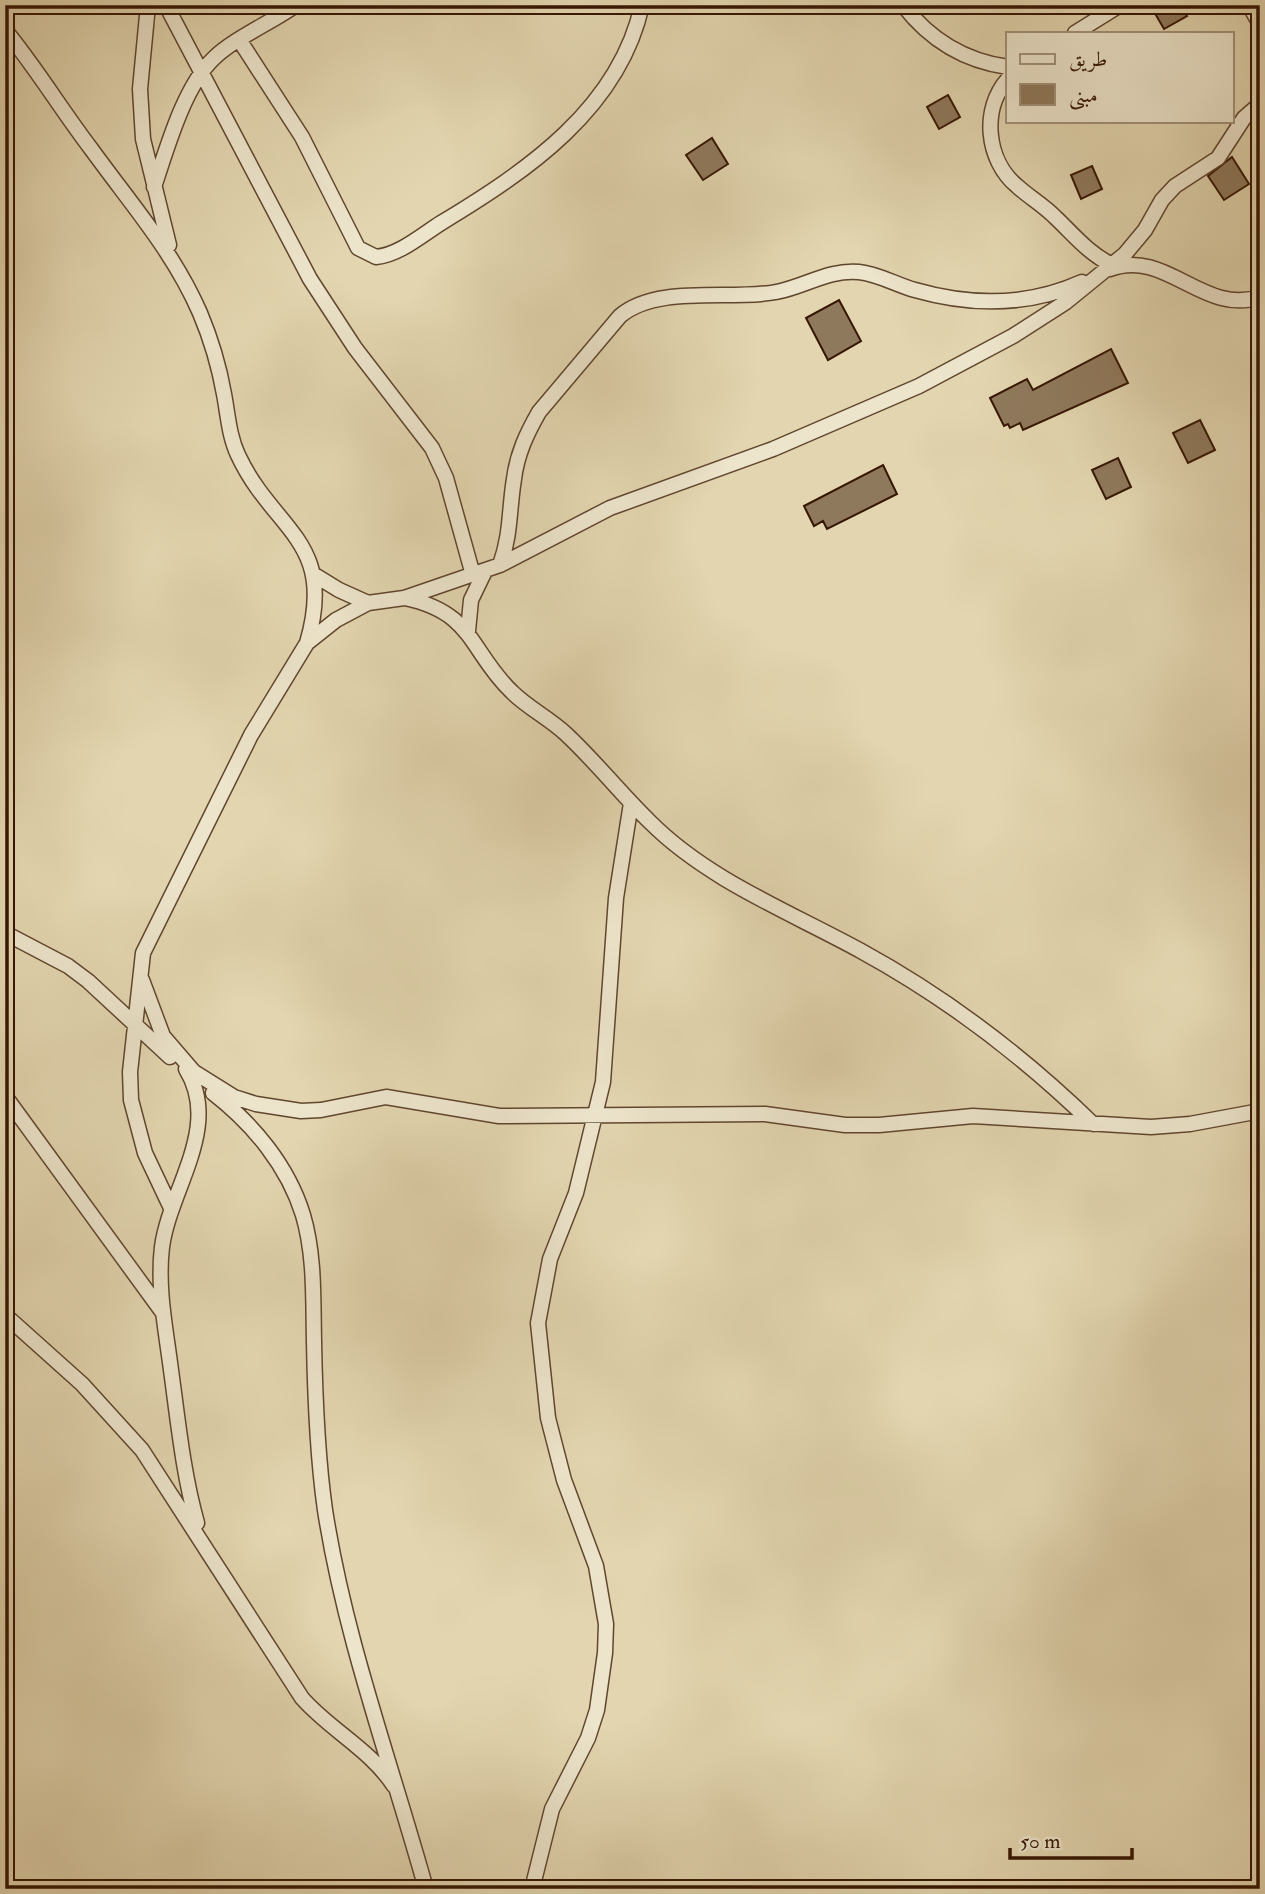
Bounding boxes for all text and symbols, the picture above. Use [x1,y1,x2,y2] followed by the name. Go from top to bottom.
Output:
[1006,32,1234,122] legend
[1069,46,1107,73] text: طريق
[1069,82,1098,110] text: مبنى
[1010,1817,1132,1861] scale bar
[1020,1828,1061,1855] text: 50 m

